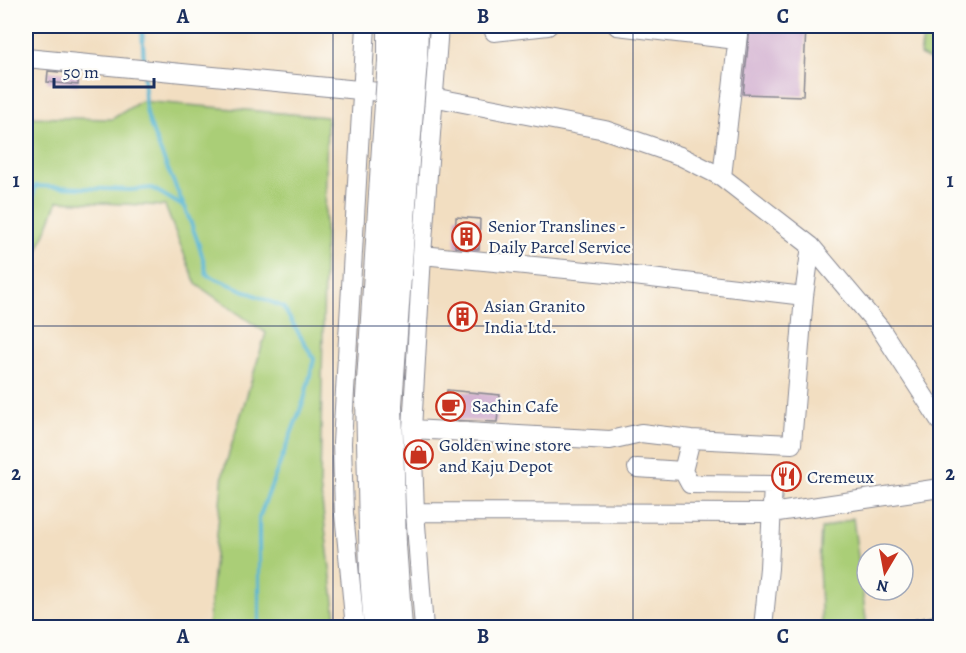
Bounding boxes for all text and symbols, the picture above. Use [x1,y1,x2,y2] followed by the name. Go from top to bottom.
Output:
[176,3,190,30] text: A
[477,3,489,30] text: B
[777,3,789,30] text: C
[54,51,154,89] scale bar
[63,60,99,84] text: 50 m
[12,167,20,194] text: 1
[946,167,954,194] text: 1
[488,214,631,259] place label: Senior Translines - Daily Parcel Service
[451,220,483,252] building icon: Senior Translines - Daily Parcel Service
[483,294,585,339] place label: Asian Granito India Ltd.
[447,300,479,332] building icon: Asian Granito India Ltd.
[435,390,467,422] cafe icon: Sachin Cafe
[472,394,559,418] place label: Sachin Cafe
[439,433,571,478] place label: Golden wine store and Kaju Depot
[402,439,434,471] shop icon: Golden wine store and Kaju Depot
[11,460,21,487] text: 2
[945,460,955,487] text: 2
[770,461,802,493] restaurant icon: Cremeux
[807,465,874,489] place label: Cremeux
[855,542,915,602] north arrow
[875,574,890,598] text: N
[176,623,190,650] text: A
[477,623,489,650] text: B
[777,623,789,650] text: C

